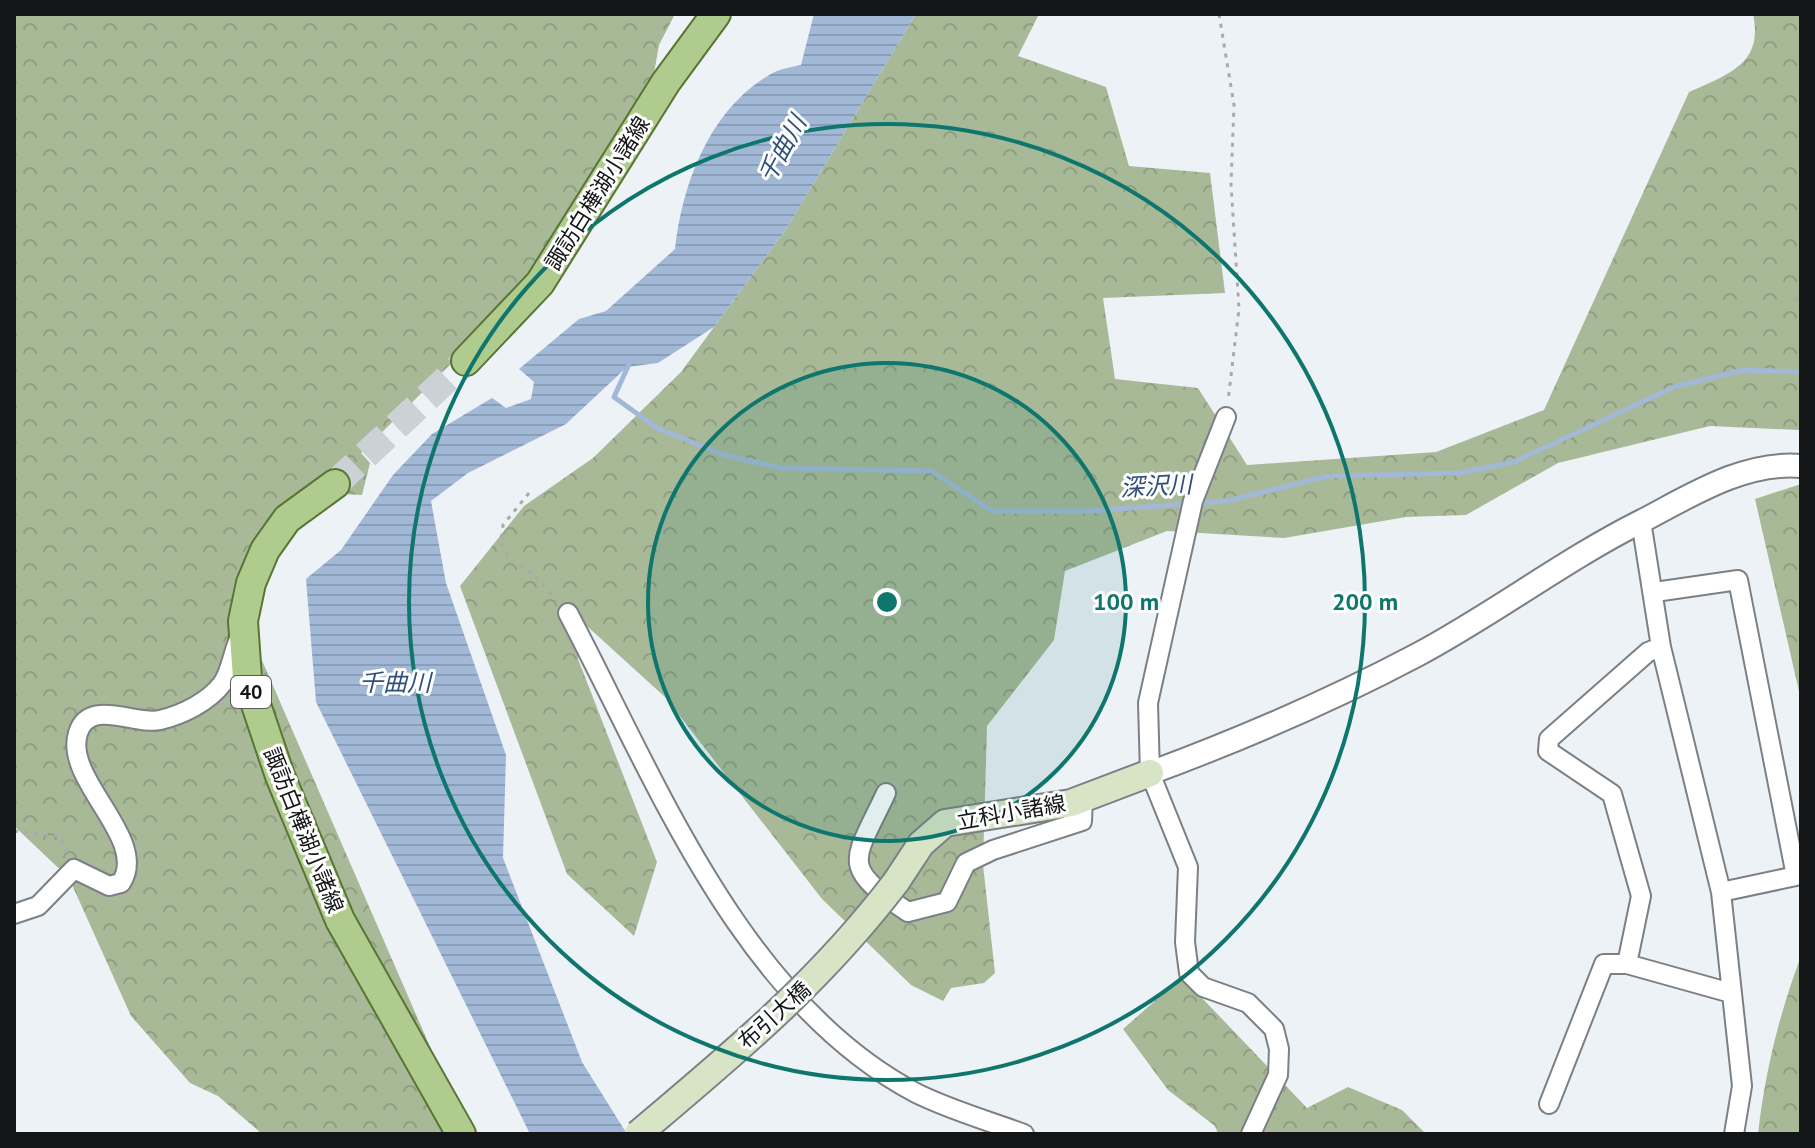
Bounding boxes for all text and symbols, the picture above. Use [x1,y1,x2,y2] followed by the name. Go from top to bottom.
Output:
[751,107,814,188] water label: 千曲川
[538,111,656,275] street label: 諏訪白樺湖小諸線
[1119,468,1196,503] water label: 深沢川
[1093,586,1159,617] text: 100 m
[1332,586,1398,617] text: 200 m
[873,588,901,616] centre of rings
[359,667,434,698] water label: 千曲川
[231,676,271,708] road number: 40
[258,743,350,917] street label: 諏訪白樺湖小諸線
[954,789,1068,835] street label: 立科小諸線
[732,975,816,1055] street label: 布引大橋

